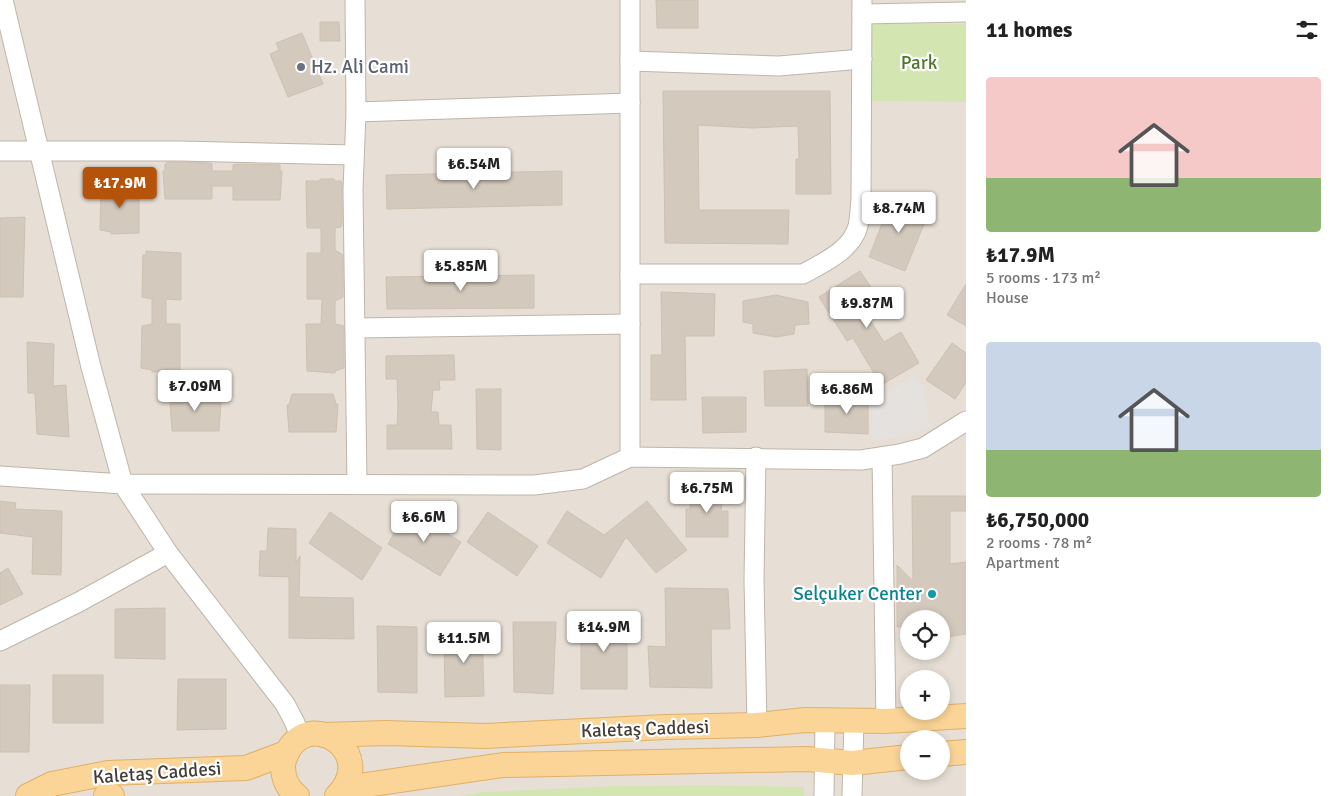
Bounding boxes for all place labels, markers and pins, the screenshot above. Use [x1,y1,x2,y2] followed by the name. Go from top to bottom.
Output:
[311,55,409,79] place label: Hz. Ali Cami
[295,61,307,73] marker: Hz. Ali Cami
[433,148,515,190] pin: ₺6.54M
[79,166,161,209] pin: ₺17.9M
[858,192,940,234] pin: ₺8.74M
[420,250,502,292] pin: ₺5.85M
[826,286,908,329] pin: ₺9.87M
[154,370,236,412] pin: ₺7.09M
[806,372,888,415] pin: ₺6.86M
[666,472,748,514] pin: ₺6.75M
[389,500,459,543] pin: ₺6.6M
[793,582,922,606] place label: Selçuker Center
[926,588,938,600] marker: Selçuker Center
[563,610,645,653] pin: ₺14.9M
[423,622,505,664] pin: ₺11.5M

